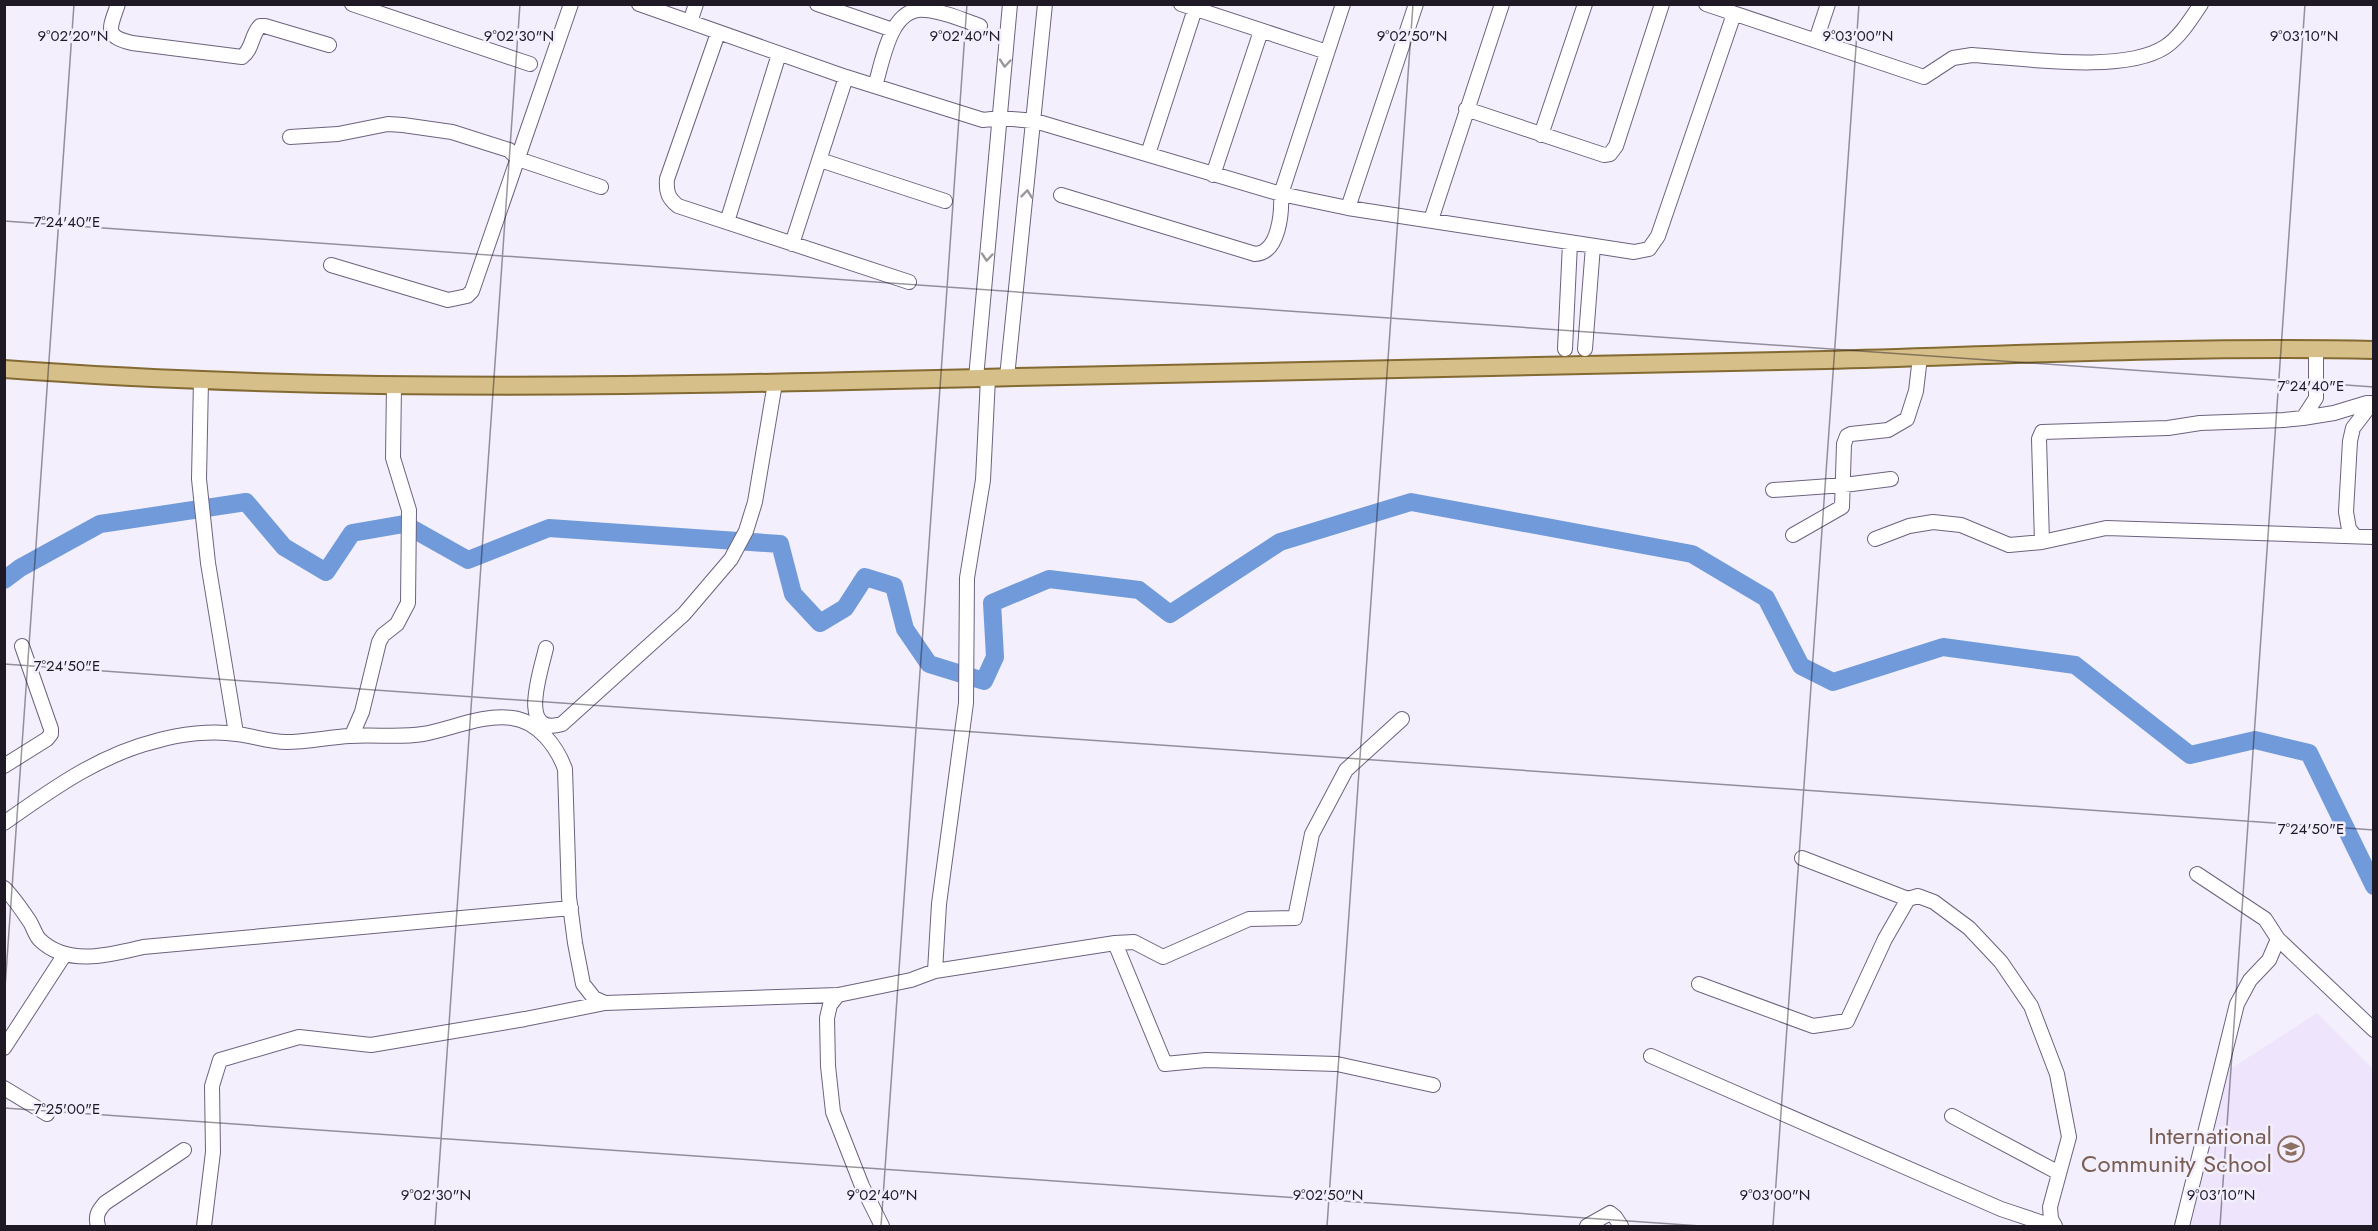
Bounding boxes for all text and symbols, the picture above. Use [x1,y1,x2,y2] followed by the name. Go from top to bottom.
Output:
[38,25,108,47] text: 9°02'20"N
[484,25,554,47] text: 9°02'30"N
[930,25,1000,47] text: 9°02'40"N
[1377,25,1447,47] text: 9°02'50"N
[1823,25,1893,47] text: 9°03'00"N
[2270,25,2338,47] text: 9°03'10"N
[999,58,1012,67] one-way arrow
[1020,189,1033,198] one-way arrow
[34,211,100,233] text: 7°24'40"E
[981,252,994,261] one-way arrow
[2278,375,2344,397] text: 7°24'40"E
[34,655,100,677] text: 7°24'50"E
[2278,818,2344,840] text: 7°24'50"E
[34,1098,100,1120] text: 7°25'00"E
[2081,1118,2272,1181] place label: International Community School
[2276,1134,2306,1164] school or university icon: International Community School
[401,1184,471,1206] text: 9°02'30"N
[847,1184,917,1206] text: 9°02'40"N
[1293,1184,1363,1206] text: 9°02'50"N
[1740,1184,1810,1206] text: 9°03'00"N
[2187,1184,2255,1206] text: 9°03'10"N

